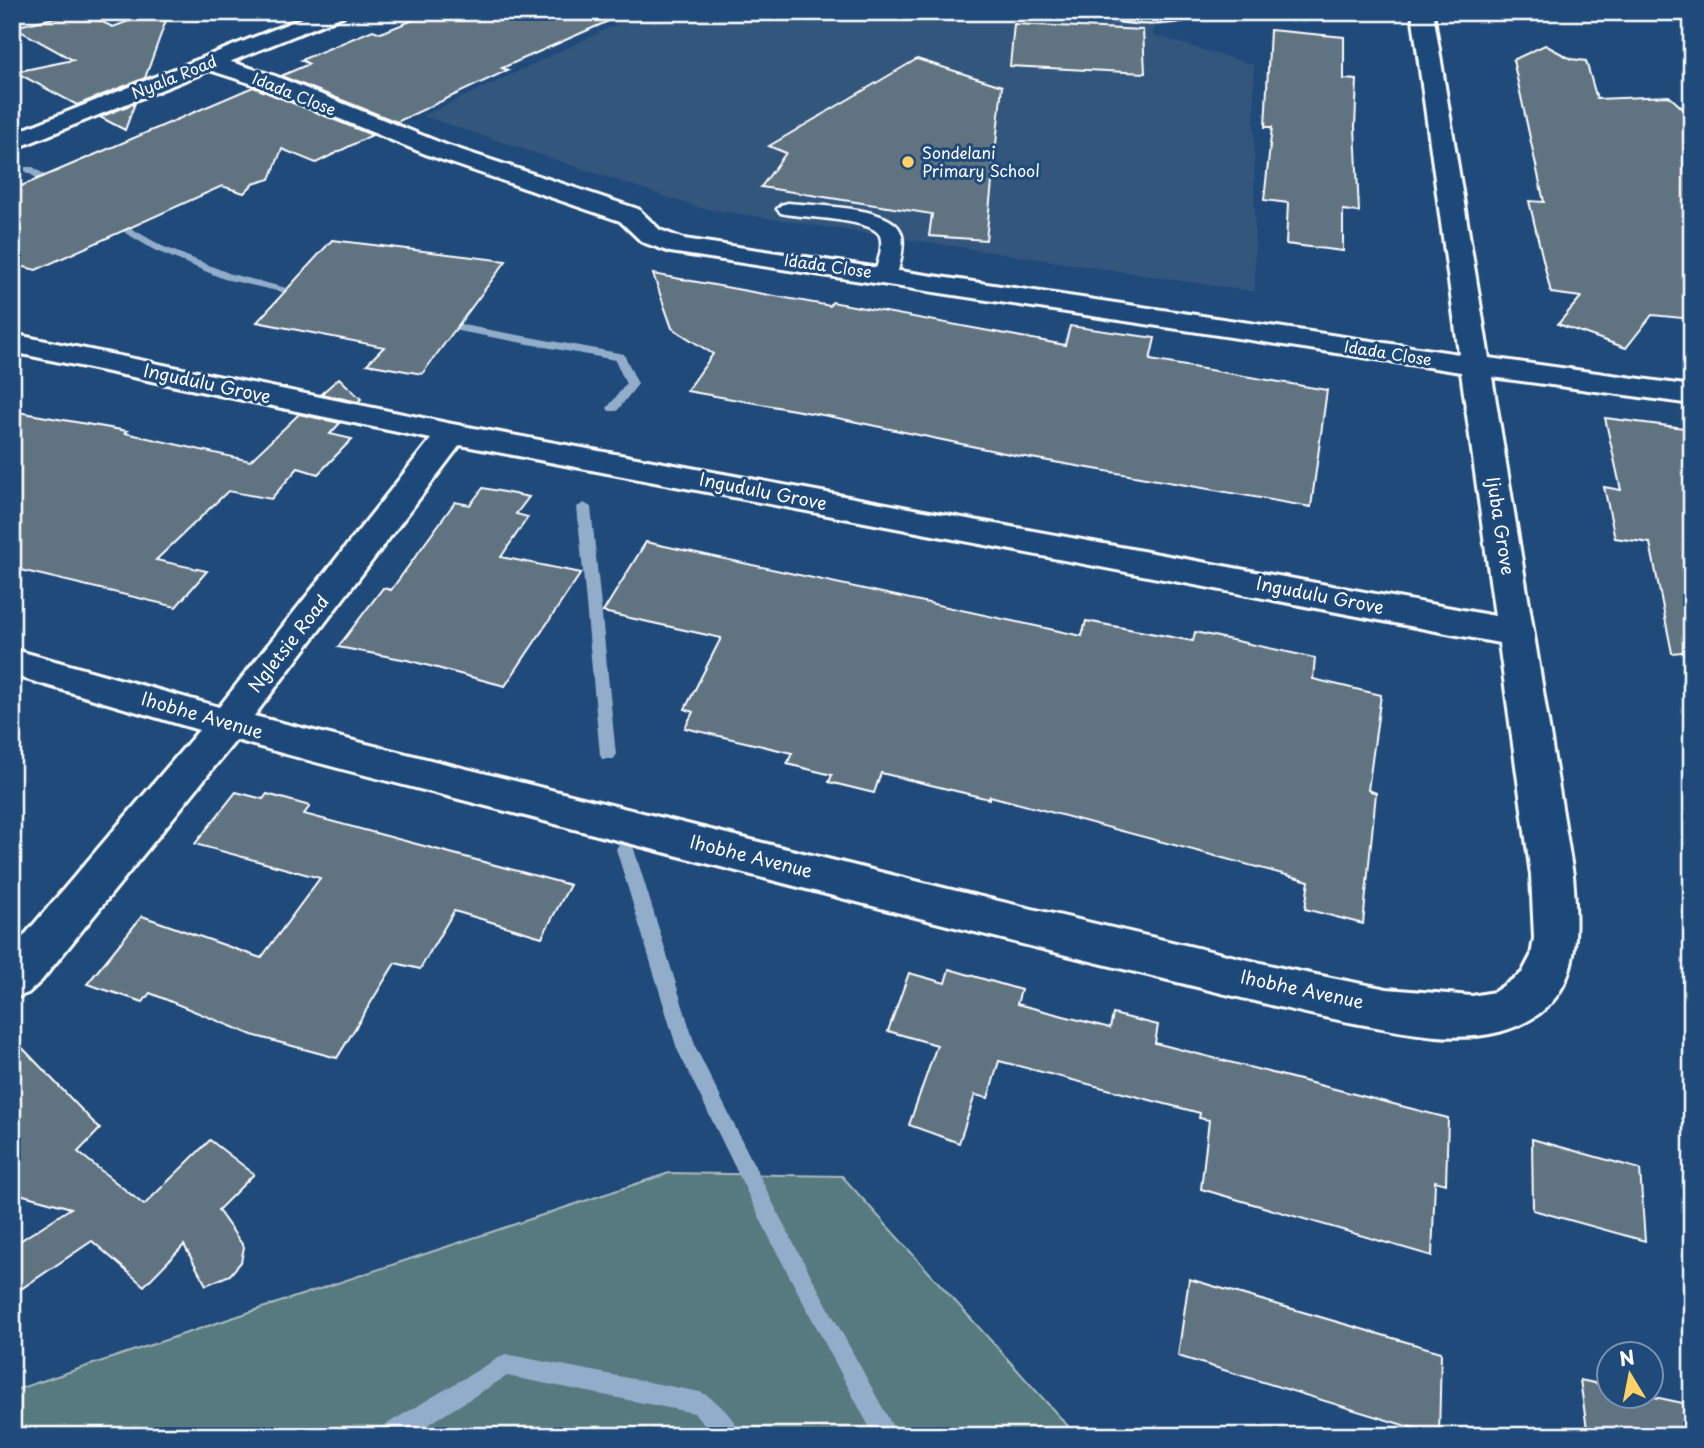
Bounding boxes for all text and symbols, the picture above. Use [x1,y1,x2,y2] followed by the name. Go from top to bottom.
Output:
[127,48,220,104] street label: Nyala Road
[249,65,340,121] street label: Idada Close
[922,140,1040,182] place label: Sondelani Primary School
[900,154,916,170] marker: Sondelani Primary School
[783,247,874,283] street label: Idada Close
[1343,333,1434,371] street label: Idada Close
[141,356,273,409] street label: Ingudulu Grove
[697,465,829,516] street label: Ingudulu Grove
[1480,475,1523,577] street label: Ijuba Grove
[1254,569,1386,620] street label: Ingudulu Grove
[241,588,335,698] street label: Ngletsie Road
[138,684,267,745] street label: Ihobhe Avenue
[687,827,816,884] street label: Ihobhe Avenue
[1238,962,1367,1015] street label: Ihobhe Avenue
[1596,1340,1666,1410] north arrow
[1617,1342,1637,1372] text: N

